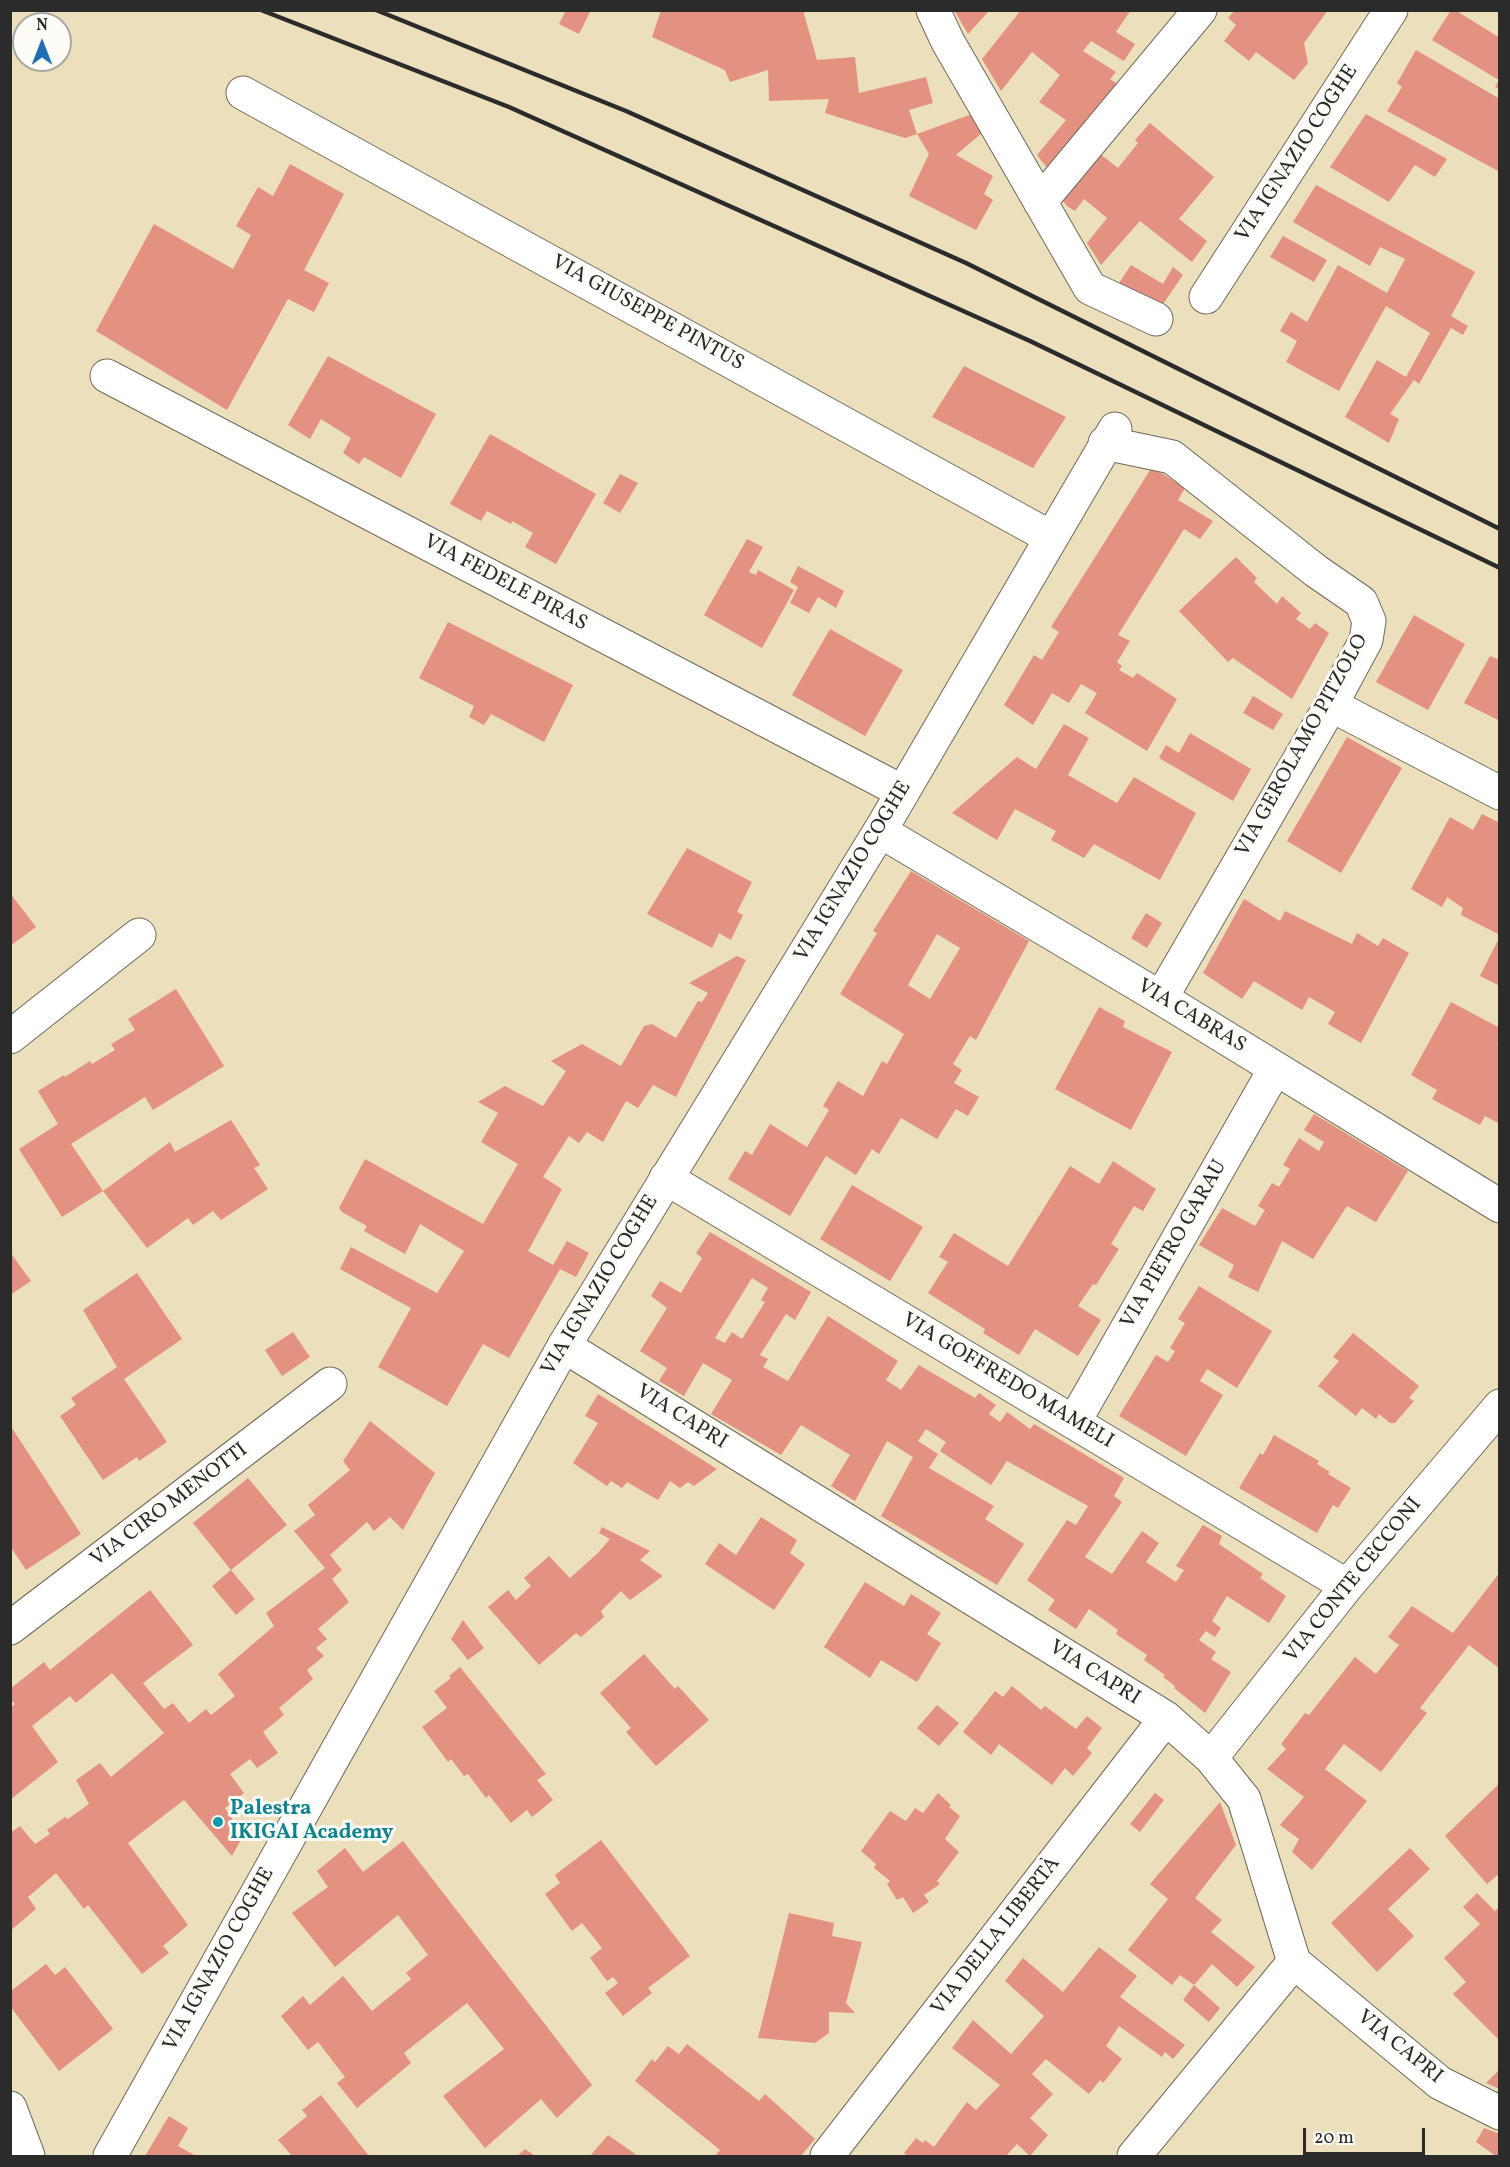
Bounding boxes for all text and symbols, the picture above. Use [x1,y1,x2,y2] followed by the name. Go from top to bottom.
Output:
[12,12,72,72] north arrow
[36,15,48,37] text: N
[1231,61,1365,247] street label: VIA IGNAZIO COGHE
[546,251,748,377] street label: VIA GIUSEPPE PINTUS
[419,530,591,638] street label: VIA FEDELE PIRAS
[1231,630,1375,862] street label: VIA GEROLAMO PITZOLO
[790,777,918,967] street label: VIA IGNAZIO COGHE
[1132,975,1250,1059] street label: VIA CABRAS
[1117,1156,1233,1334] street label: VIA PIETRO GARAU
[537,1191,665,1381] street label: VIA IGNAZIO COGHE
[897,1309,1117,1455] street label: VIA GOFFREDO MAMELI
[631,1380,731,1456] street label: VIA CAPRI
[86,1439,254,1573] street label: VIA CIRO MENOTTI
[1280,1493,1428,1669] street label: VIA CONTE CECCONI
[1044,1636,1144,1712] street label: VIA CAPRI
[230,1797,393,1847] place label: Palestra IKIGAI Academy
[211,1815,225,1829] marker: Palestra IKIGAI Academy
[927,1853,1067,2021] street label: VIA DELLA LIBERTÀ
[159,1864,281,2056] street label: VIA IGNAZIO COGHE
[1351,2006,1447,2090] street label: VIA CAPRI
[1306,2116,1428,2154] scale bar
[1314,2126,1354,2151] text: 20 m

